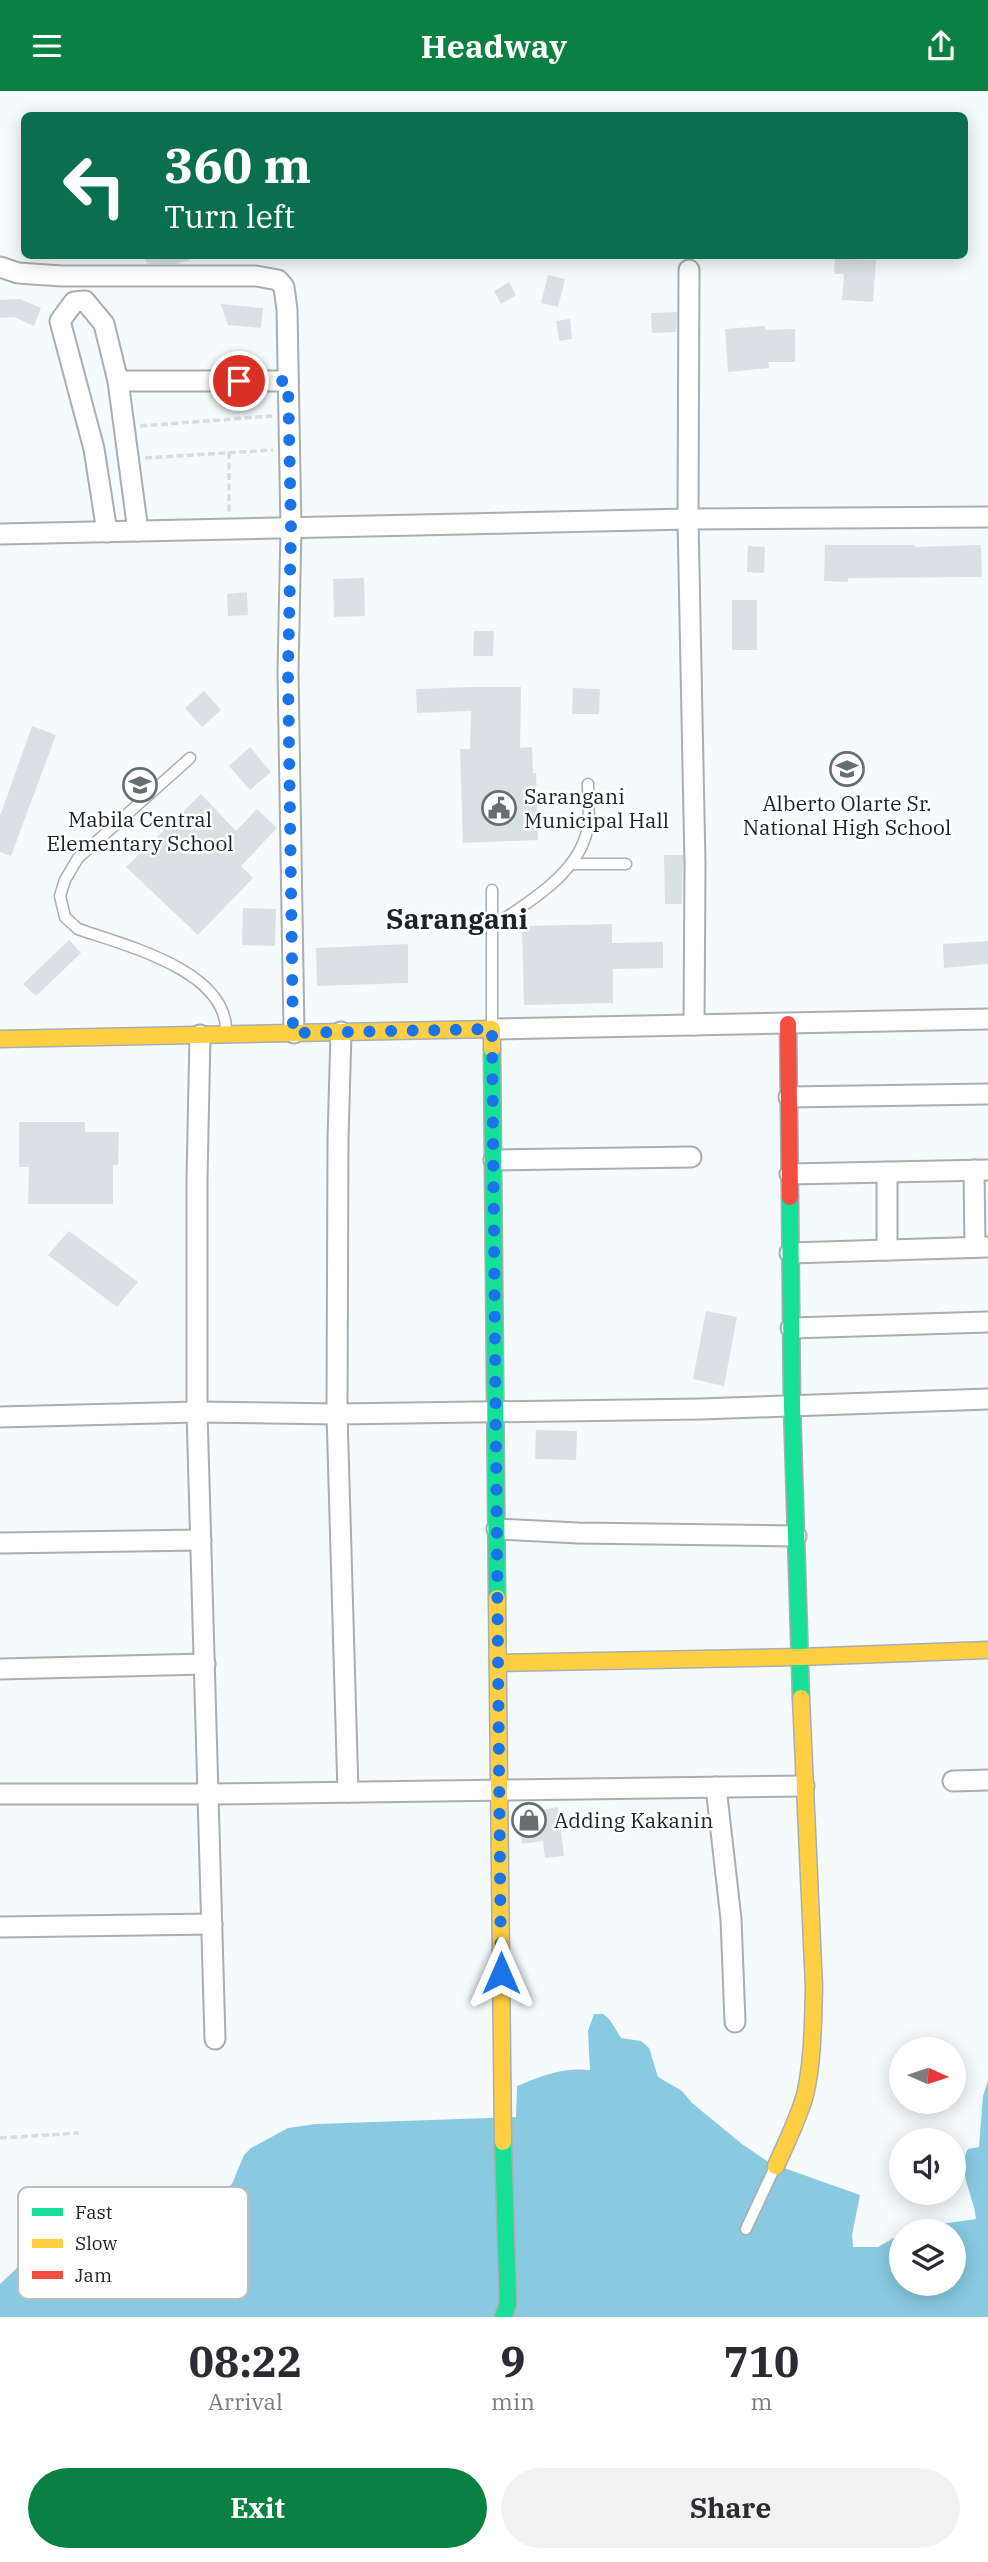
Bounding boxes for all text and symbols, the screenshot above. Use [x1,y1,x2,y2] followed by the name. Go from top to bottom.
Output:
[421,25,567,67] text: Headway
[28,27,66,65] icon: menu
[922,27,960,65] icon: share
[164,133,311,196] text: 360 m
[49,140,140,231] icon: left
[164,195,295,237] text: Turn left
[209,351,269,411] pin
[220,362,258,400] icon: arrive
[828,750,866,788] school or university icon: Alberto Olarte Sr. National High School
[121,766,159,804] school or university icon: Mabila Central Elementary School
[524,782,669,834] place label: Sarangani Municipal Hall
[480,789,518,827] public building icon: Sarangani Municipal Hall
[743,789,951,841] place label: Alberto Olarte Sr. National High School
[46,805,234,857] place label: Mabila Central Elementary School
[386,900,528,937] district label: Sarangani
[510,1801,548,1839] shop icon: Adding Kakanin
[554,1806,713,1834] place label: Adding Kakanin
[464,1936,538,2010] position arrow
[889,2037,966,2114] north arrow
[889,2037,966,2296] map controls
[889,2128,966,2205] button: sound
[18,2187,248,2299] legend
[75,2200,113,2224] text: Fast
[889,2219,966,2296] button: layers
[75,2231,117,2255] text: Slow
[75,2263,112,2287] text: Jam
[189,2334,302,2389] text: 08:22
[500,2334,526,2389] text: 9
[724,2334,799,2389] text: 710
[208,2386,283,2416] text: Arrival
[491,2386,535,2416] text: min
[750,2386,772,2416] text: m
[28,2468,487,2548] button: Exit
[501,2468,960,2548] button: Share

